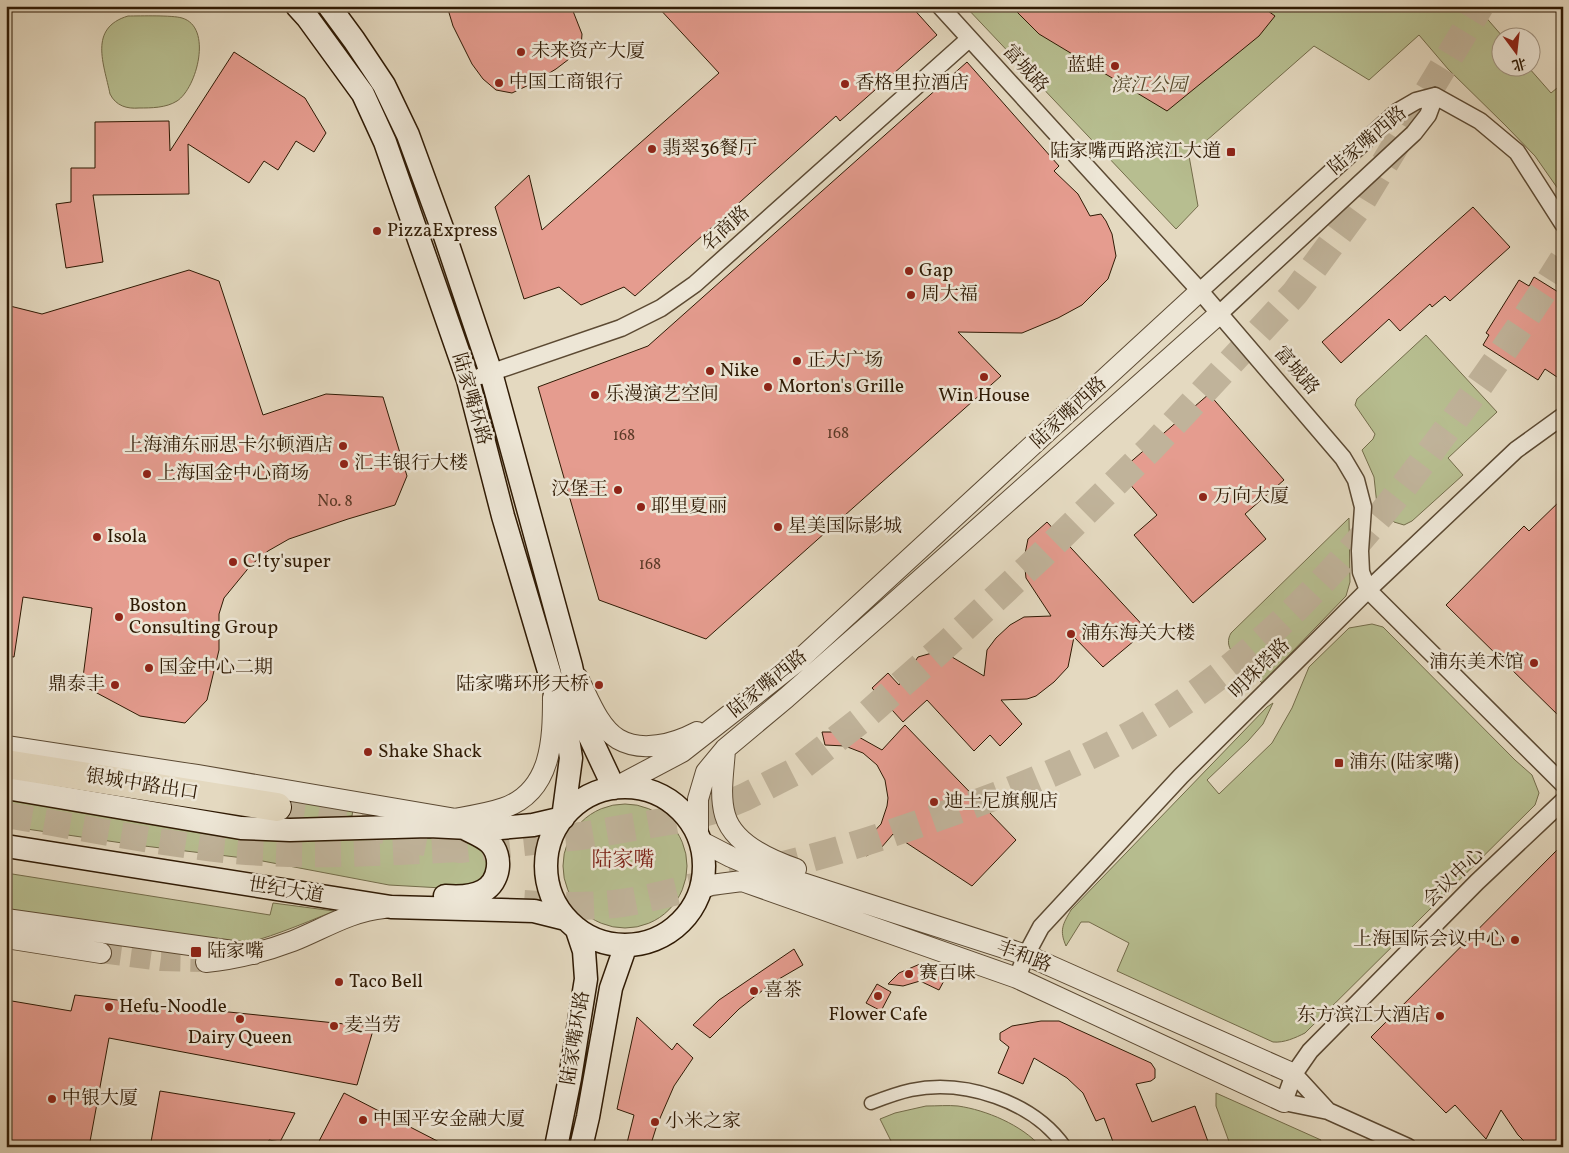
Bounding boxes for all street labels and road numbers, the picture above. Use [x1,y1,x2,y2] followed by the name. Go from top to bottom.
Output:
[996,39,1054,99] street label: 富城路
[1323,101,1413,181] street label: 陆家嘴西路
[696,200,756,258] street label: 名商路
[1267,341,1325,401] street label: 富城路
[445,350,497,448] street label: 陆家嘴环路
[1025,371,1113,455] street label: 陆家嘴西路
[1224,633,1296,705] street label: 明珠塔路
[723,644,813,724] street label: 陆家嘴西路
[84,763,200,807] street label: 银城中路出口
[1418,842,1490,914] street label: 会议中心
[246,872,326,910] street label: 世纪大道
[993,935,1055,979] street label: 丰和路
[556,989,596,1087] street label: 陆家嘴环路

